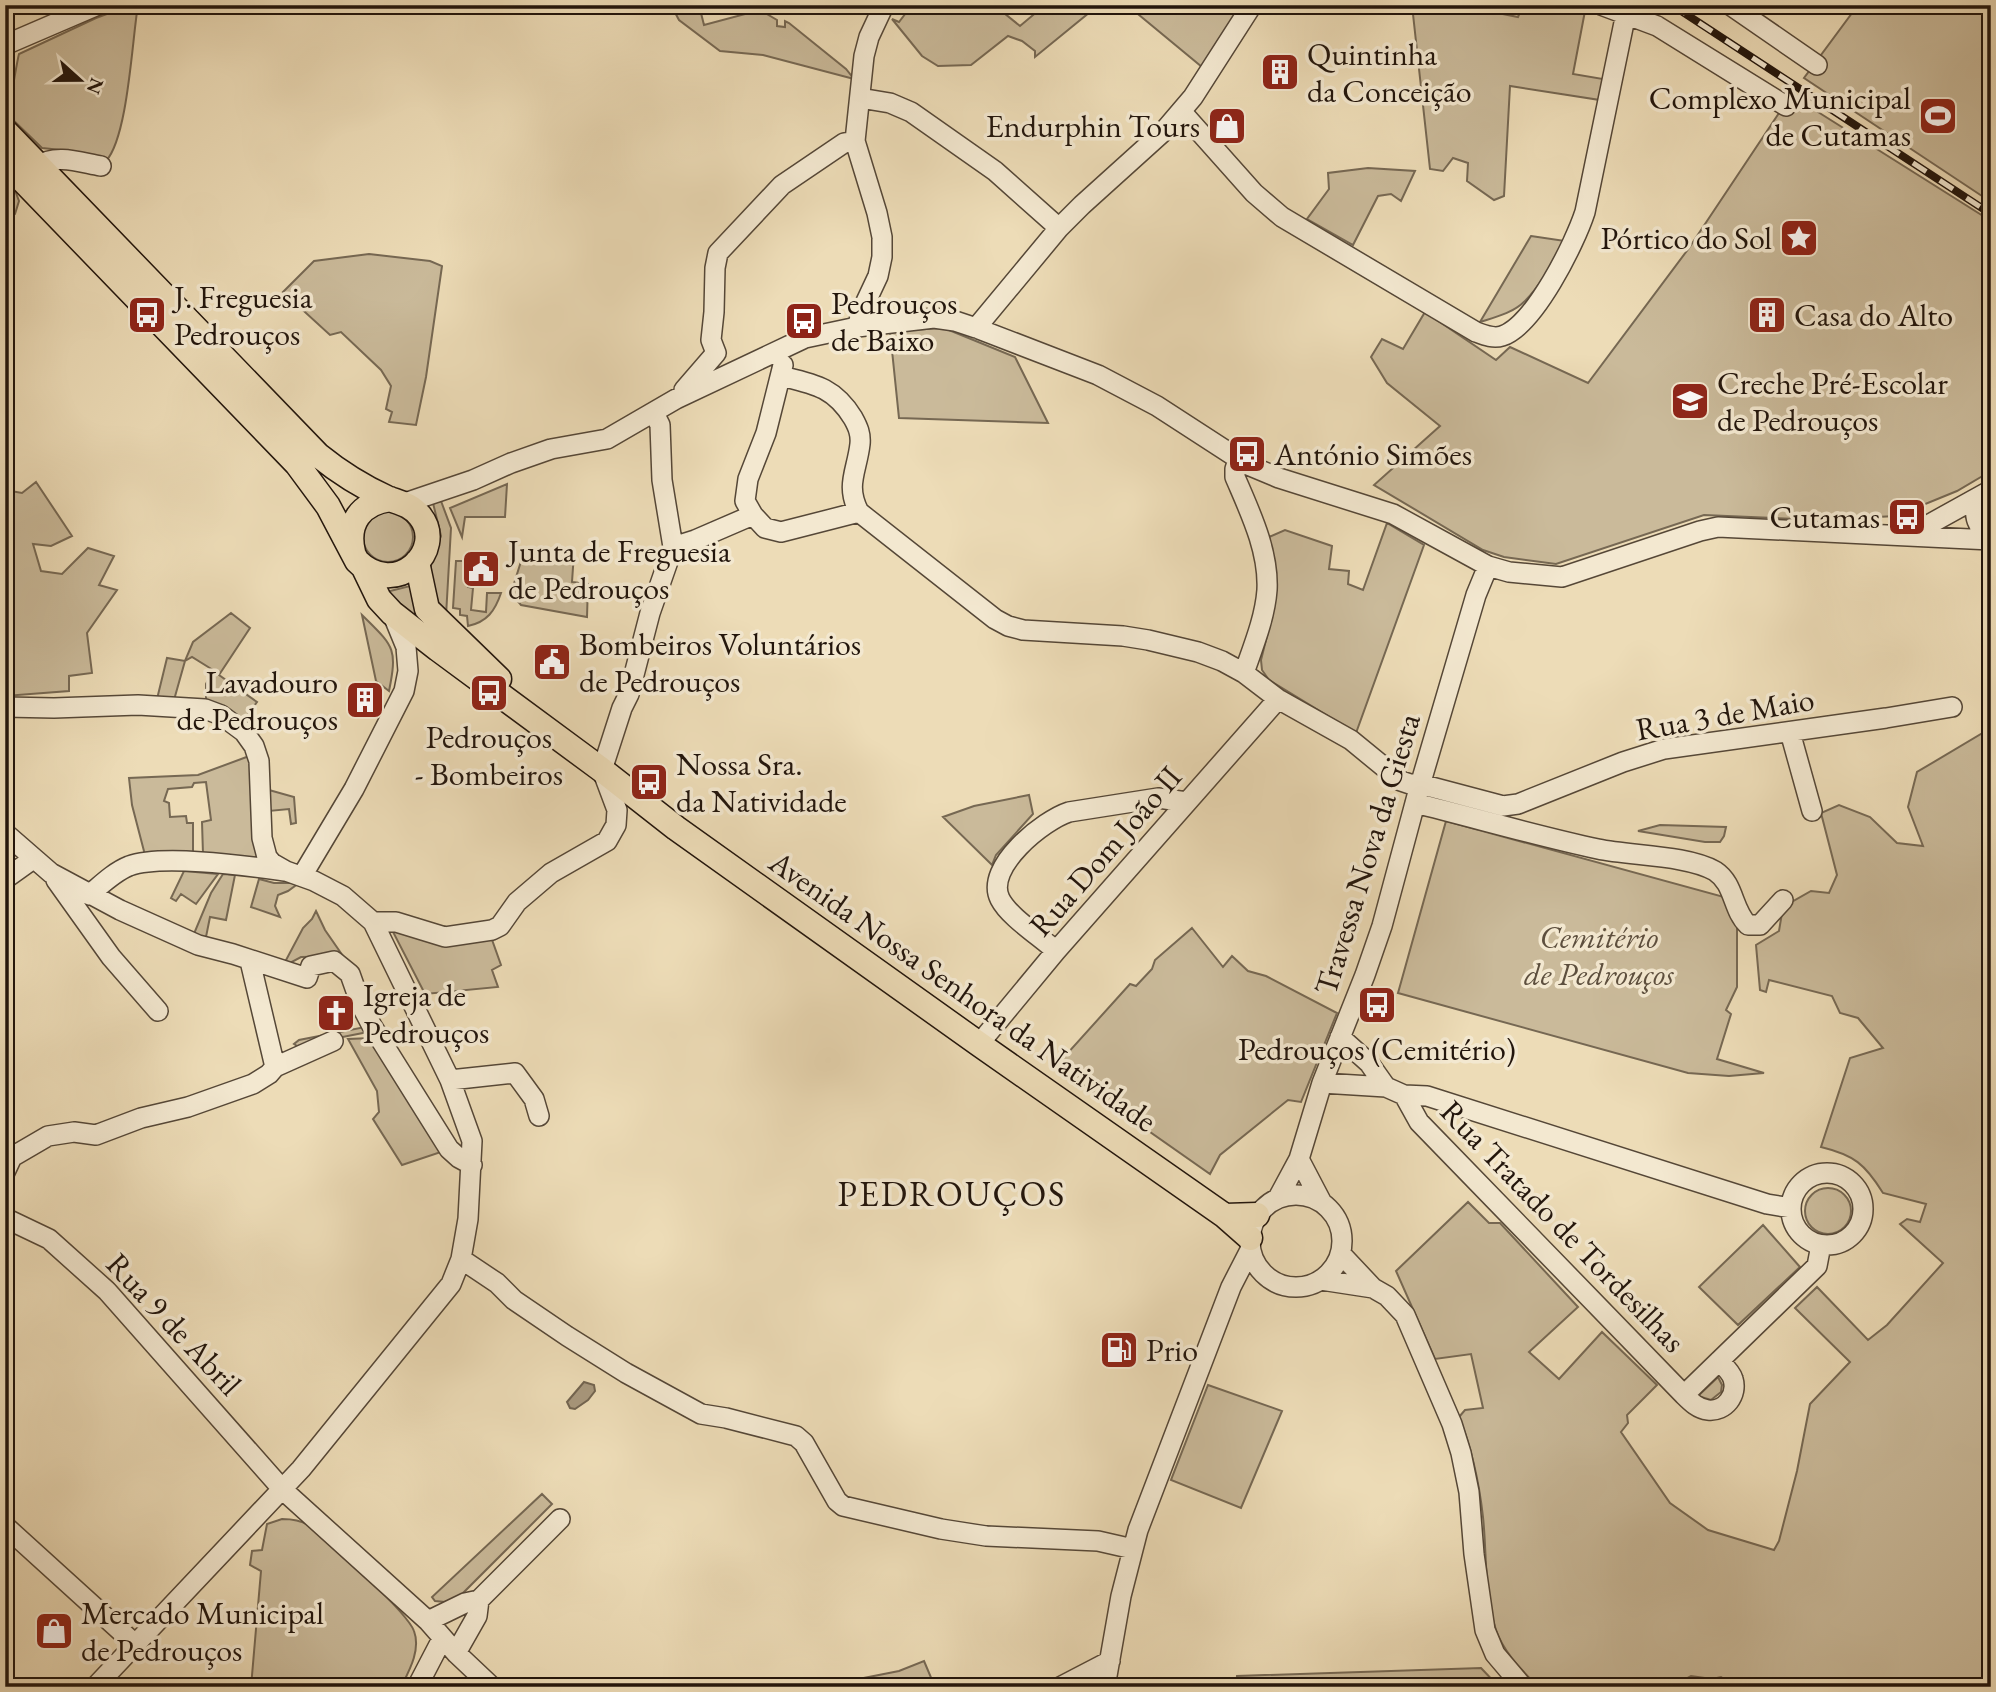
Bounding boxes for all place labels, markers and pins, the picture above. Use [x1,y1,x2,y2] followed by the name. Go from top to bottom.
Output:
[1307,33,1472,112] place label: Quintinha da Conceição
[1259,51,1301,93] building icon: Quintinha da Conceição
[1649,77,1911,156] place label: Complexo Municipal de Cutamas
[1917,95,1959,137] sports icon: Complexo Municipal de Cutamas
[986,105,1200,147] place label: Endurphin Tours
[1206,105,1248,147] shop icon: Endurphin Tours
[1601,217,1772,259] place label: Pórtico do Sol
[1778,217,1820,259] place icon: Pórtico do Sol
[171,276,313,355] place label: J. Freguesia Pedrouços
[831,282,957,361] place label: Pedrouços de Baixo
[126,294,168,336] bus stop icon: J. Freguesia Pedrouços
[1746,294,1788,336] building icon: Casa do Alto
[1794,294,1953,336] place label: Casa do Alto
[783,300,825,342] bus stop icon: Pedrouços de Baixo
[1717,362,1948,441] place label: Creche Pré-Escolar de Pedrouços
[1669,380,1711,422] school or university icon: Creche Pré-Escolar de Pedrouços
[1226,433,1268,475] bus stop icon: António Simões
[1273,433,1472,475] place label: António Simões
[1770,496,1880,538] place label: Cutamas
[1886,496,1928,538] bus stop icon: Cutamas
[505,530,731,609] place label: Junta de Freguesia de Pedrouços
[460,548,502,590] public building icon: Junta de Freguesia de Pedrouços
[579,623,861,702] place label: Bombeiros Voluntários de Pedrouços
[531,641,573,683] public building icon: Bombeiros Voluntários de Pedrouços
[177,661,338,740] place label: Lavadouro de Pedrouços
[468,672,510,714] bus stop icon: Pedrouços - Bombeiros
[344,679,386,721] building icon: Lavadouro de Pedrouços
[415,716,563,795] place label: Pedrouços - Bombeiros
[676,743,847,822] place label: Nossa Sra. da Natividade
[628,761,670,803] bus stop icon: Nossa Sra. da Natividade
[363,974,489,1053] place label: Igreja de Pedrouços
[1356,984,1398,1026] bus stop icon: Pedrouços (Cemitério)
[315,992,357,1034] church icon: Igreja de Pedrouços
[1238,1028,1516,1070] place label: Pedrouços (Cemitério)
[1098,1329,1140,1371] fuel station icon: Prio
[1146,1329,1198,1371] place label: Prio
[81,1592,324,1671] place label: Mercado Municipal de Pedrouços
[33,1610,75,1652] shop icon: Mercado Municipal de Pedrouços

